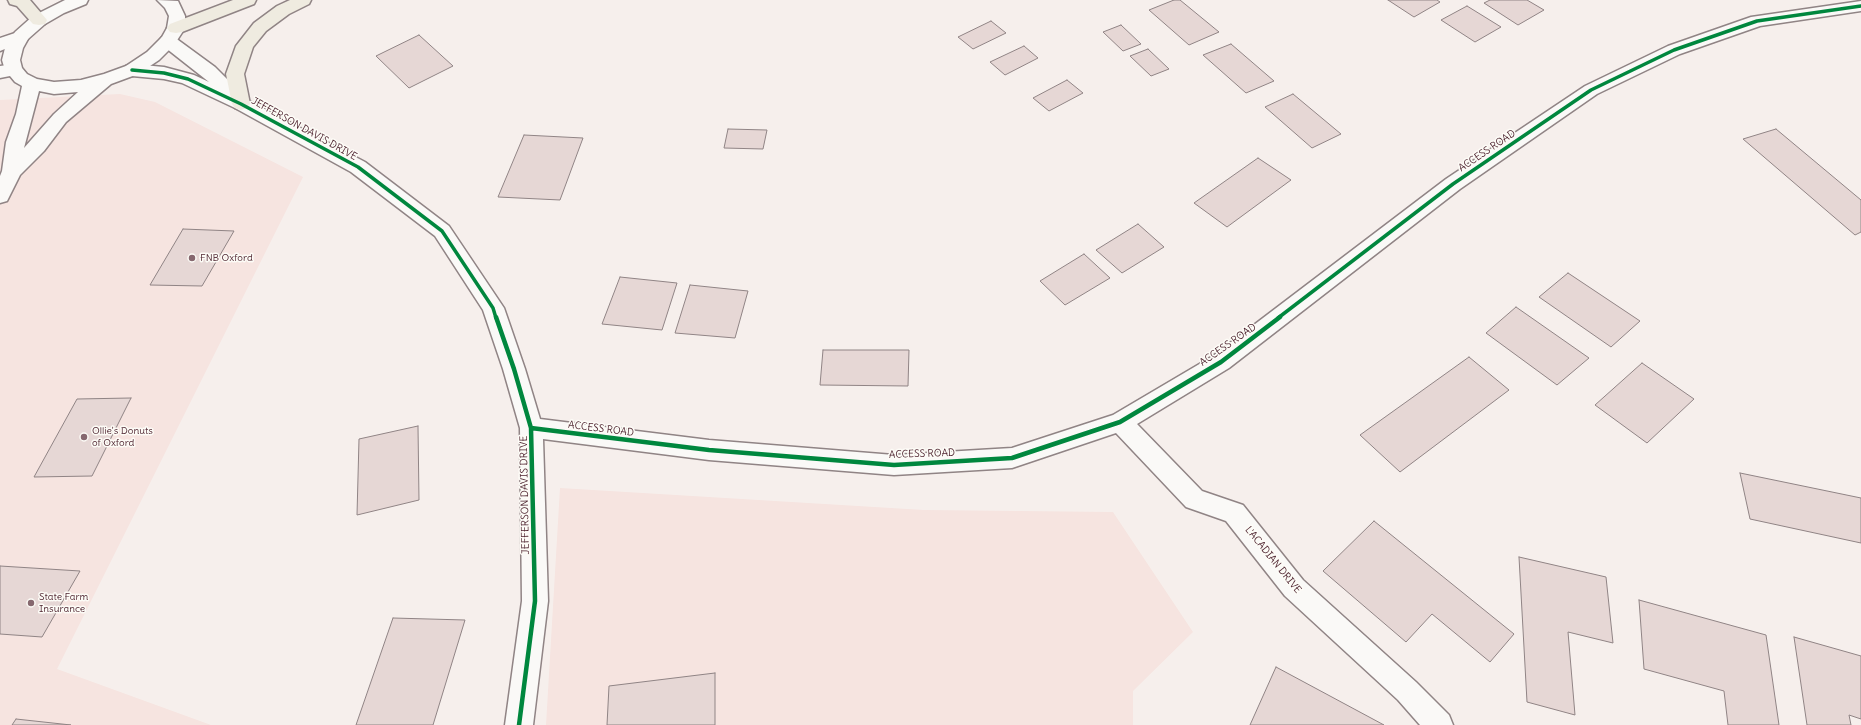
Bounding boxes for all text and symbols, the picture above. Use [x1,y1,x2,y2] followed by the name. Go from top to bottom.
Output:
[249,95,359,163] street label: JEFFERSON DAVIS DRIVE
[1456,128,1518,174] street label: ACCESS ROAD
[200,252,253,264] place label: FNB Oxford
[187,253,197,263] marker: FNB Oxford
[1197,321,1259,369] street label: ACCESS ROAD
[567,419,635,439] street label: ACCESS ROAD
[92,425,153,448] place label: Ollie's Donuts of Oxford
[79,432,89,442] marker: Ollie's Donuts of Oxford
[518,435,532,555] street label: JEFFERSON DAVIS DRIVE
[889,447,955,461] street label: ACCESS ROAD
[1242,524,1304,596] street label: L'ACADIAN DRIVE
[39,591,88,614] place label: State Farm Insurance
[26,598,36,608] marker: State Farm Insurance

